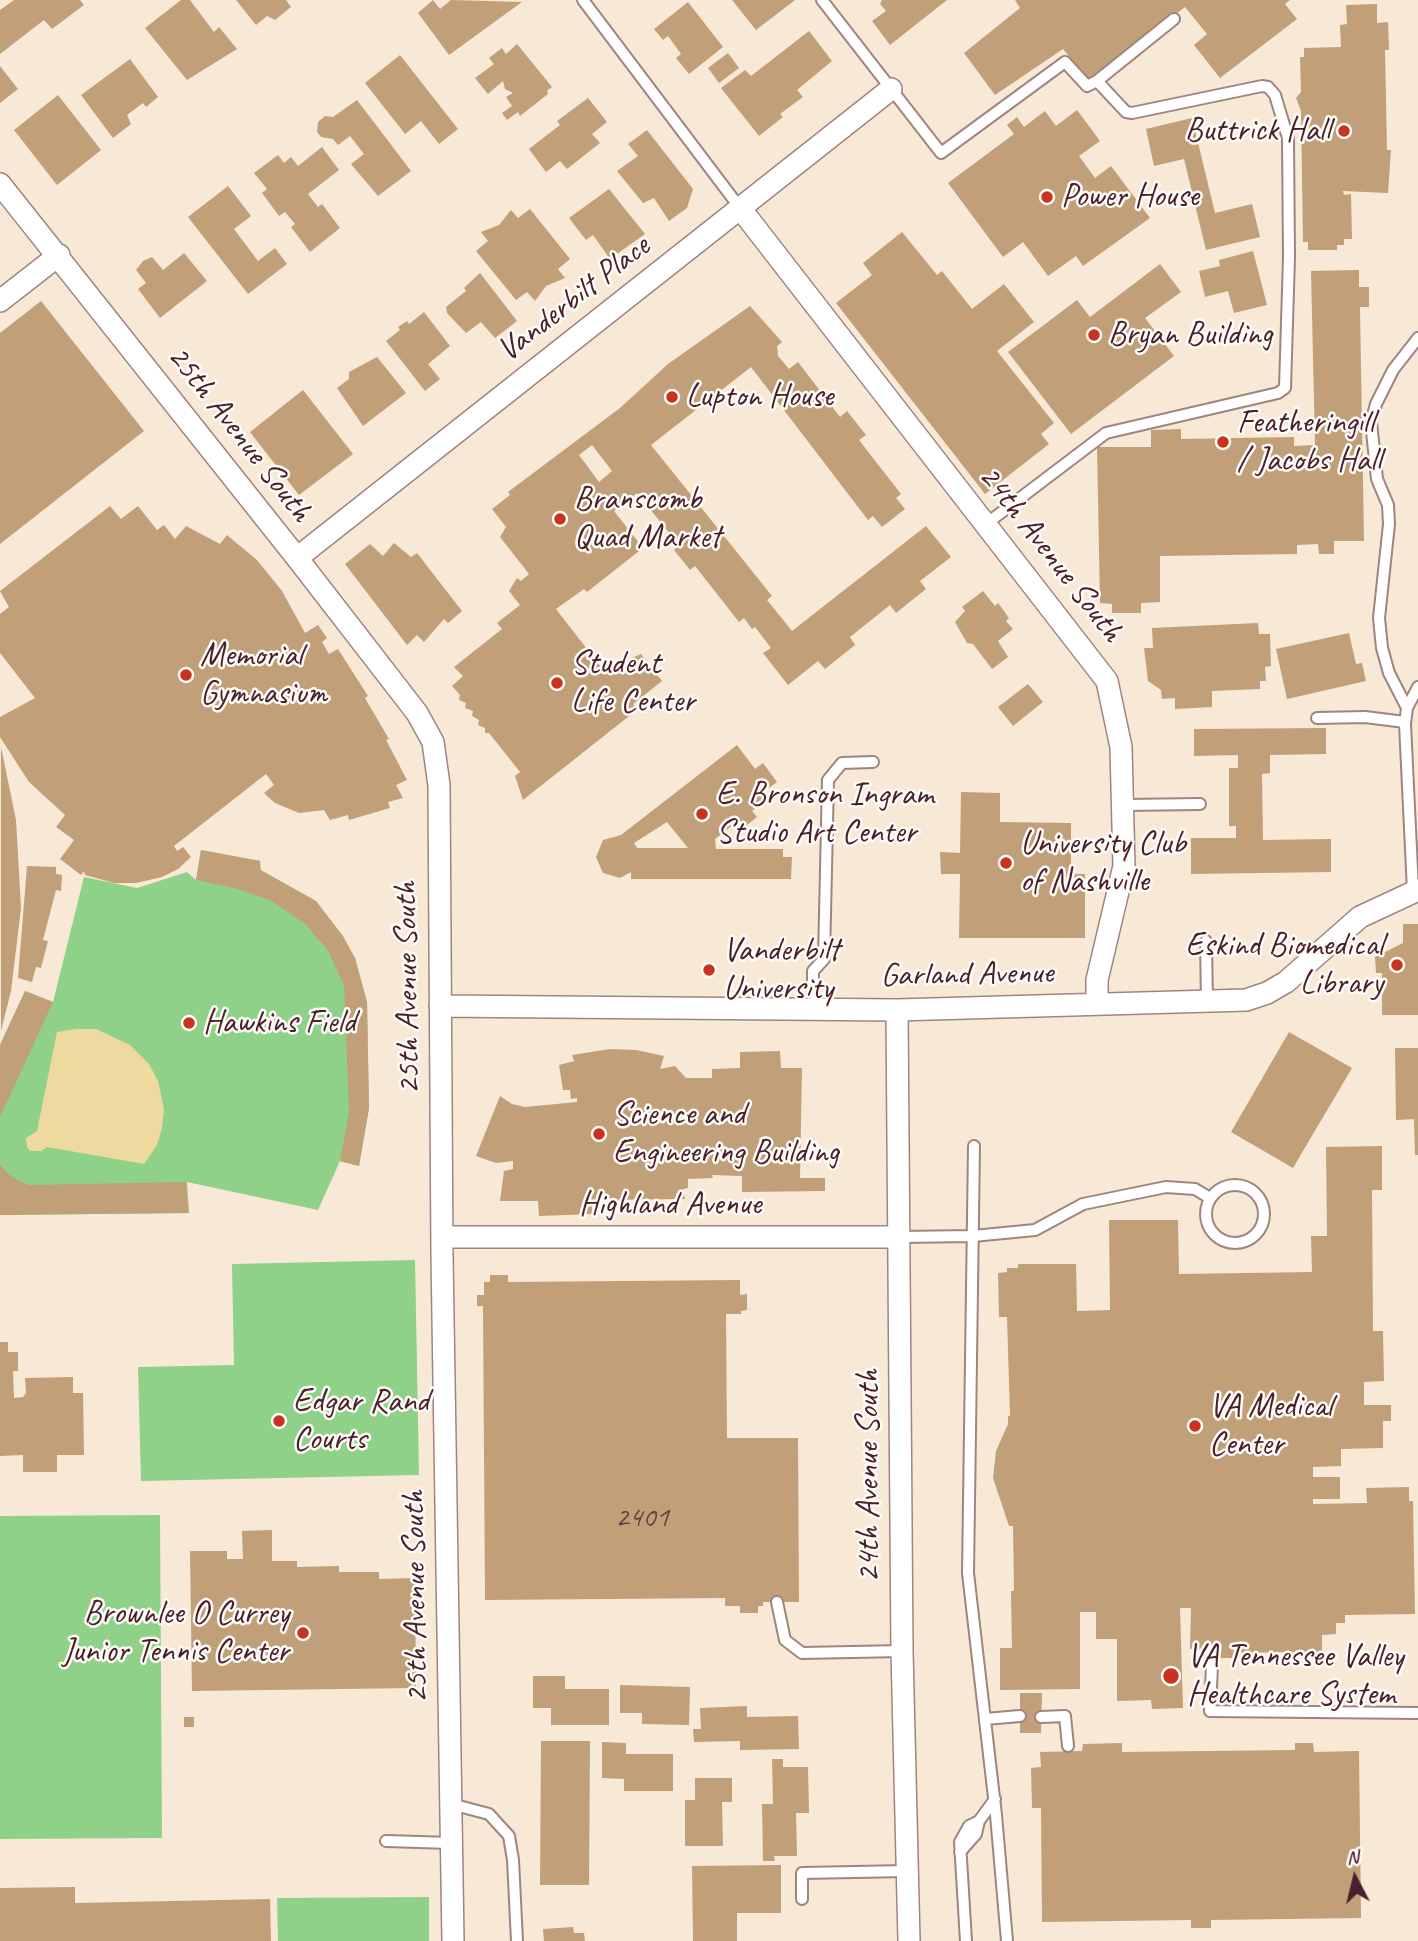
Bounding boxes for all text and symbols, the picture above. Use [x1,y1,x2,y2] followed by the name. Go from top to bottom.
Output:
[1185,111,1330,151] place label: Buttrick Hall
[1336,123,1352,139] marker: Buttrick Hall
[1061,177,1199,217] place label: Power House
[1039,189,1055,205] marker: Power House
[490,227,658,371] street label: Vanderbilt Place
[1108,315,1272,355] place label: Bryan Building
[1086,327,1102,343] marker: Bryan Building
[158,338,320,530] street label: 25th Avenue South
[686,377,833,417] place label: Lupton House
[664,389,680,405] marker: Lupton House
[1237,403,1381,481] place label: Featheringill / Jacobs Hall
[1215,434,1231,450] marker: Featheringill / Jacobs Hall
[969,458,1131,650] street label: 24th Avenue South
[574,480,721,558] place label: Branscomb Quad Market
[552,511,568,527] marker: Branscomb Quad Market
[200,636,327,714] place label: Memorial Gymnasium
[571,644,695,722] place label: Student Life Center
[178,667,194,683] marker: Memorial Gymnasium
[549,675,565,691] marker: Student Life Center
[716,775,933,853] place label: E. Bronson Ingram Studio Art Center
[694,806,710,822] marker: E. Bronson Ingram Studio Art Center
[1020,824,1186,902] place label: University Club of Nashville
[998,855,1014,871] marker: University Club of Nashville
[386,881,430,1095] street label: 25th Avenue South
[1185,926,1383,1004] place label: Eskind Biomedical Library
[723,931,839,1009] place label: Vanderbilt University
[880,954,1054,996] street label: Garland Avenue
[1389,957,1405,973] marker: Eskind Biomedical Library
[701,962,717,978] marker: Vanderbilt University
[203,1003,356,1043] place label: Hawkins Field
[181,1015,197,1031] marker: Hawkins Field
[613,1095,839,1173] place label: Science and Engineering Building
[591,1126,607,1142] marker: Science and Engineering Building
[579,1185,761,1225] street label: Highland Avenue
[849,1370,889,1582] street label: 24th Avenue South
[293,1382,429,1460] place label: Edgar Rand Courts
[1209,1387,1332,1465] place label: VA Medical Center
[271,1413,287,1429] marker: Edgar Rand Courts
[1187,1418,1203,1434] marker: VA Medical Center
[394,1490,438,1704] street label: 25th Avenue South
[615,1500,669,1536] house number: 2401
[62,1594,289,1672] place label: Brownlee O Currey Junior Tennis Center
[295,1625,311,1641] marker: Brownlee O Currey Junior Tennis Center
[1187,1637,1403,1715] place label: VA Tennessee Valley Healthcare System
[1161,1666,1181,1686] marker: VA Tennessee Valley Healthcare System
[1320,1843,1390,1913] north arrow
[1345,1845,1360,1870] text: N

